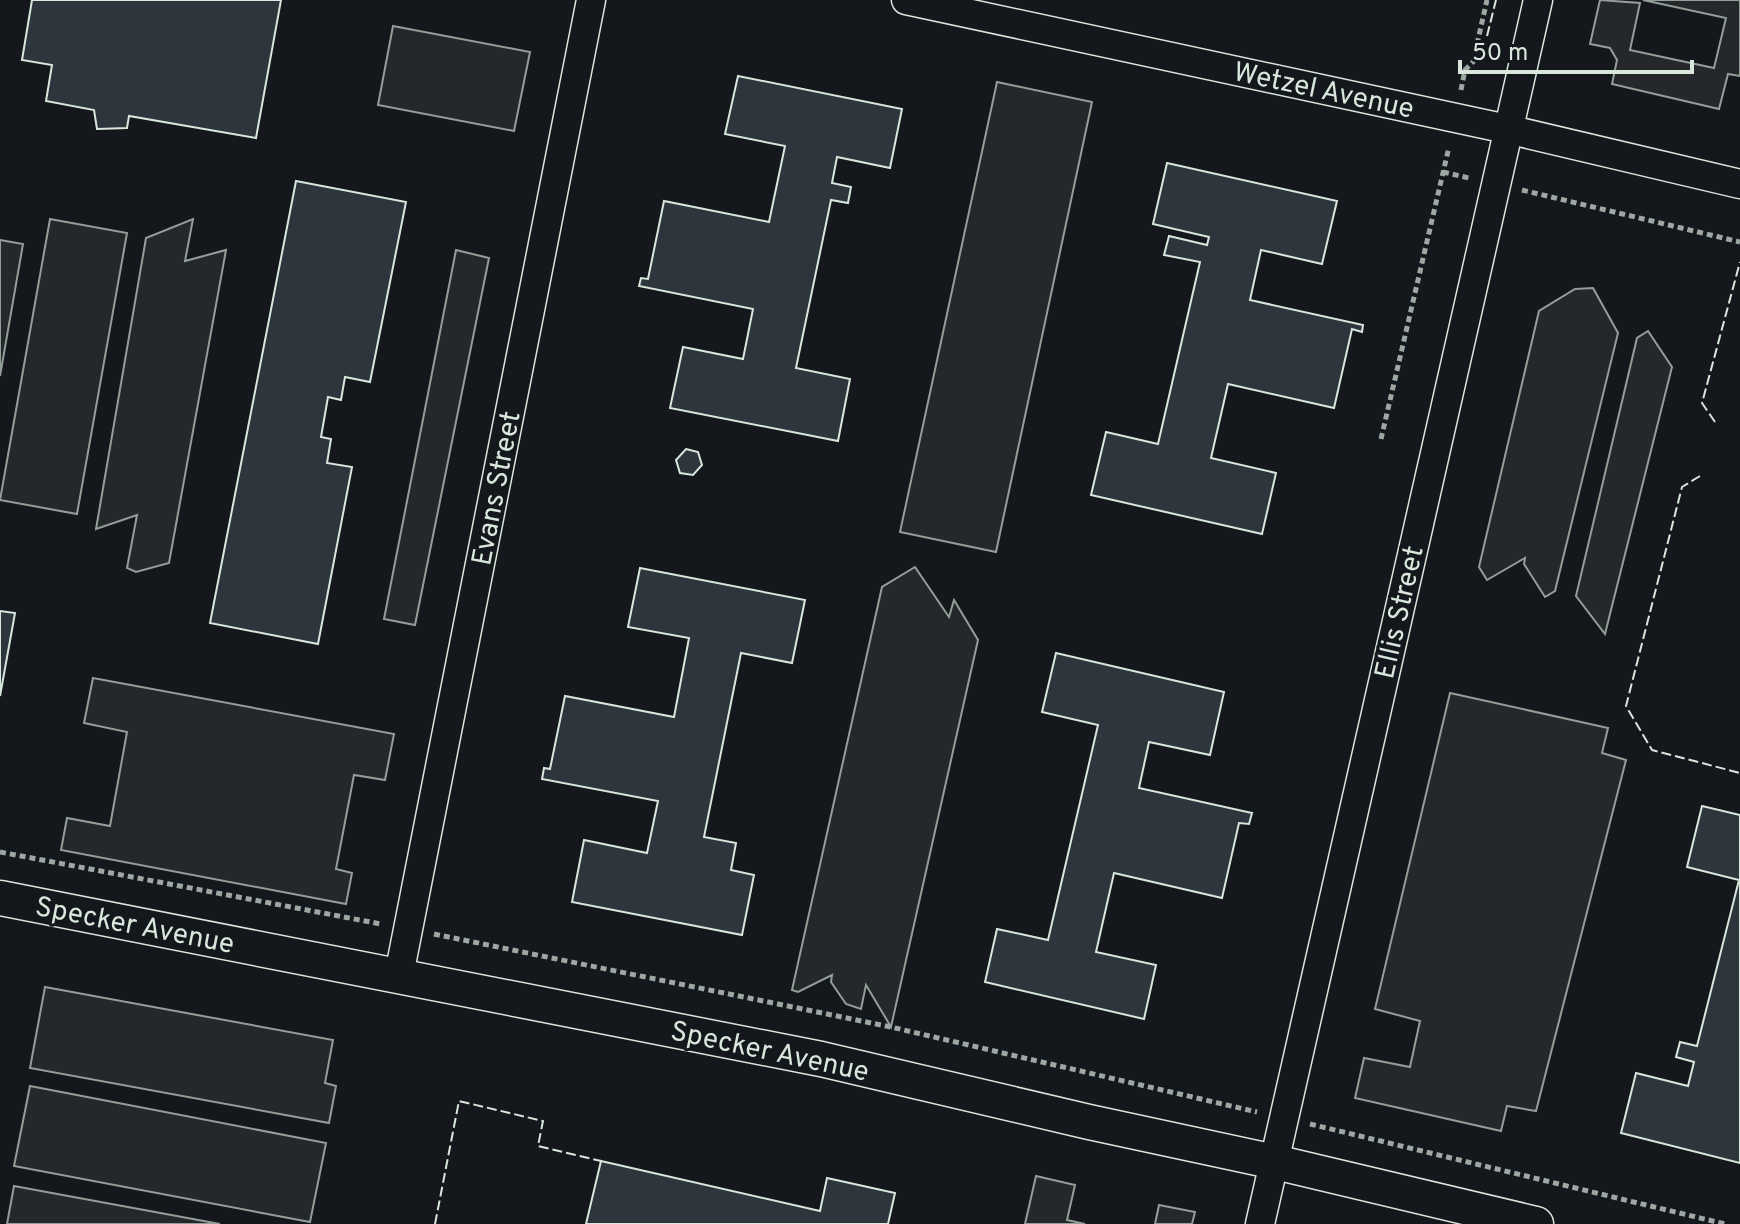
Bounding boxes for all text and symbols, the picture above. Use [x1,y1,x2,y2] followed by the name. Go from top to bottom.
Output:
[1460,24,1692,74] scale bar
[1472,39,1528,69] text: 50 m
[1230,55,1417,129] street label: Wetzel Avenue
[465,408,531,569] street label: Evans Street
[1368,543,1434,683] street label: Ellis Street
[32,890,237,964] street label: Specker Avenue
[667,1014,872,1092] street label: Specker Avenue

